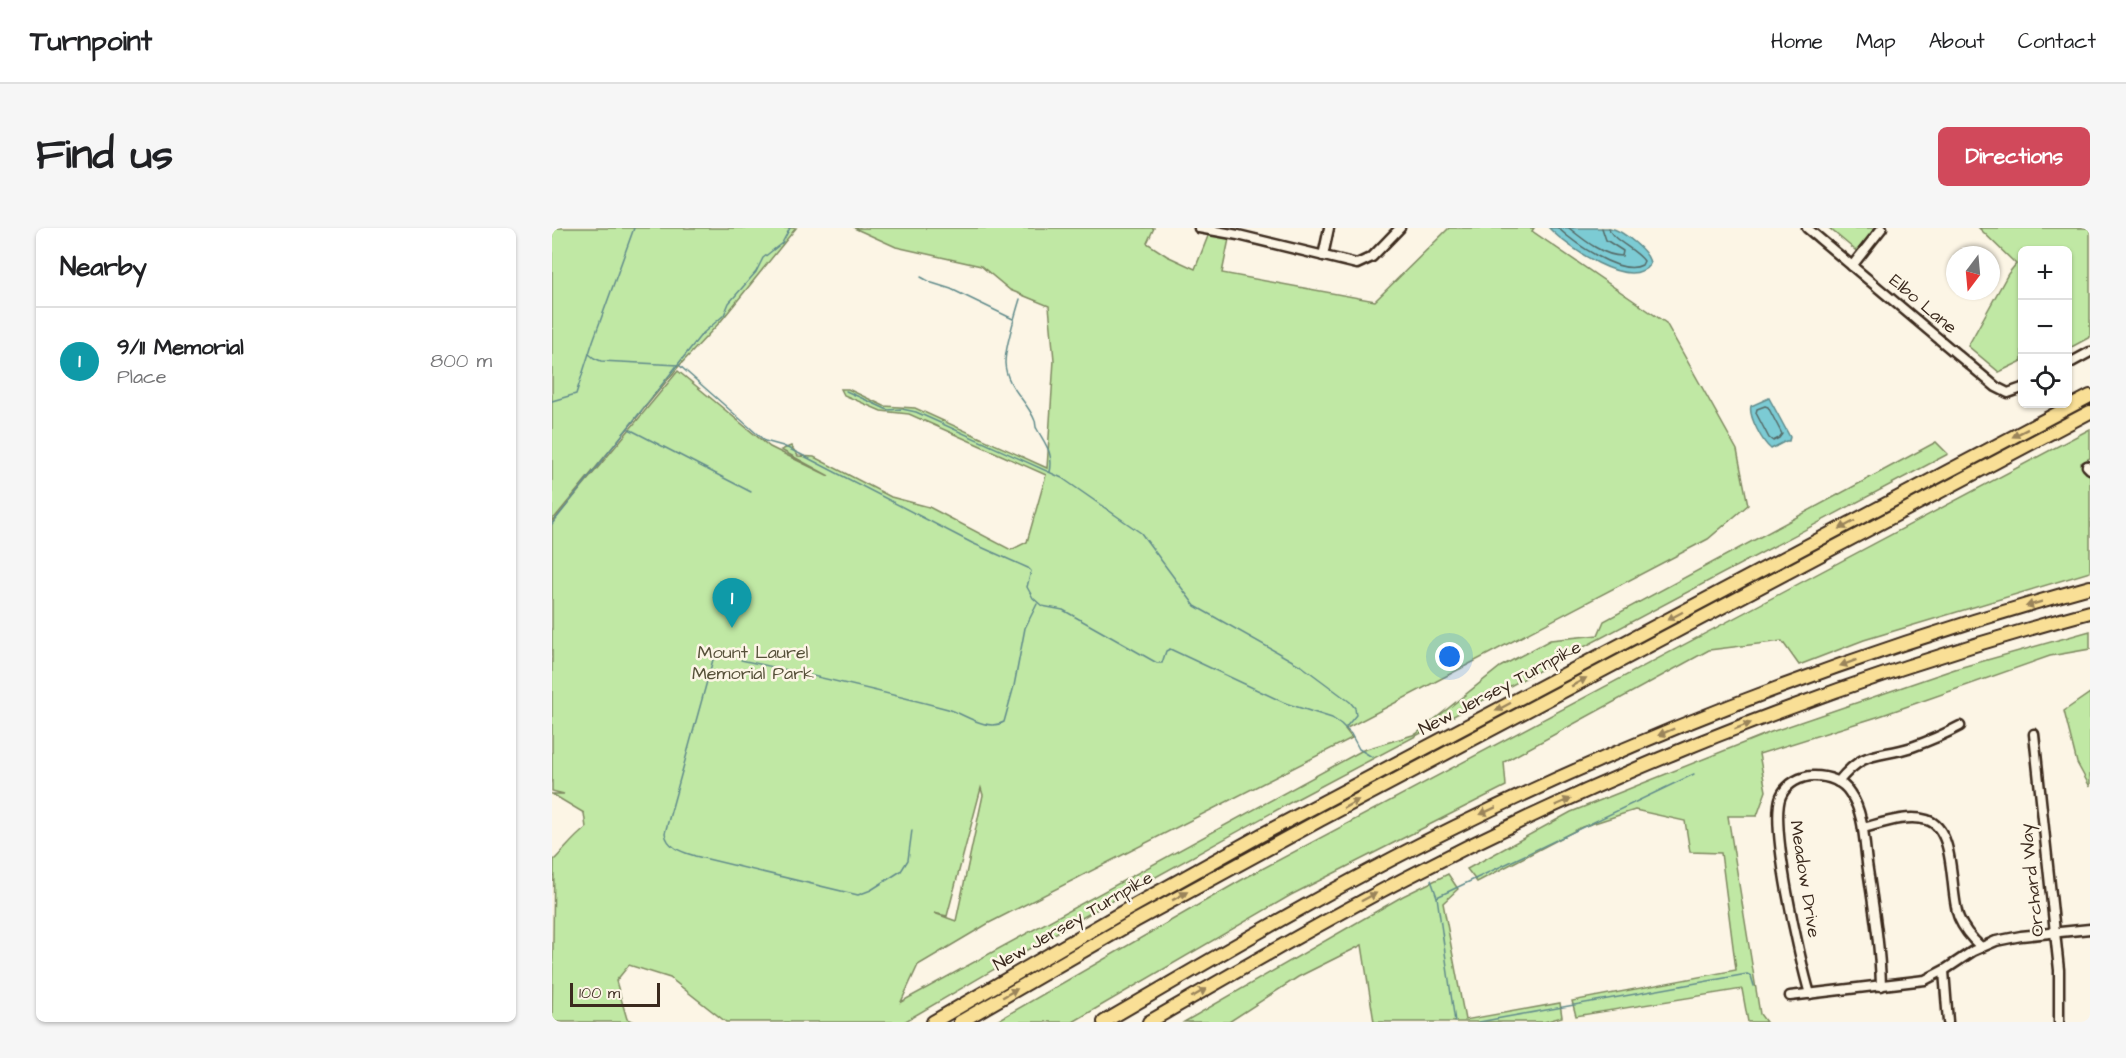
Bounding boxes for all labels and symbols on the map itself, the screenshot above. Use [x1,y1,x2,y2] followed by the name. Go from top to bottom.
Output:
[1946,246,2000,300] north arrow
[1884,268,1962,340] street label: Elbo Lane
[2011,428,2028,438] one-way arrow
[1839,520,1856,530] one-way arrow
[712,578,752,628] pin: 1
[2025,600,2043,609] one-way arrow
[1666,611,1683,621] one-way arrow
[1414,634,1586,742] street label: New Jersey Turnpike
[692,640,814,686] park label: Mount Laurel Memorial Park
[1435,642,1464,671] your location
[1839,658,1857,668] one-way arrow
[1571,677,1588,687] one-way arrow
[1494,702,1511,712] one-way arrow
[1734,721,1752,731] one-way arrow
[1656,727,1674,737] one-way arrow
[1555,797,1572,806] one-way arrow
[1343,799,1360,809] one-way arrow
[1479,807,1496,816] one-way arrow
[1783,819,1827,940] street label: Meadow Drive
[2014,822,2051,938] street label: Orchard Way
[989,865,1158,978] street label: New Jersey Turnpike
[1172,891,1189,901] one-way arrow
[1361,892,1378,902] one-way arrow
[570,980,660,1008] scale bar
[1002,987,1018,998] one-way arrow
[1191,988,1208,998] one-way arrow

